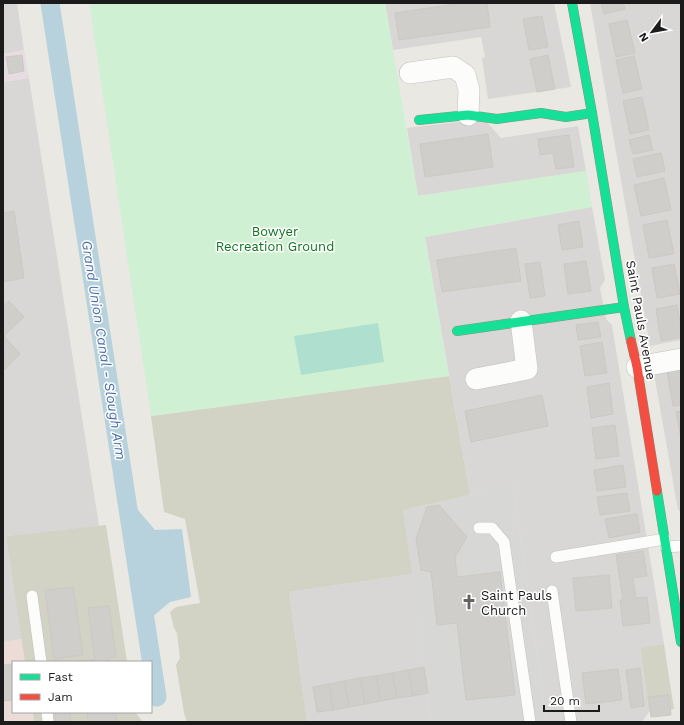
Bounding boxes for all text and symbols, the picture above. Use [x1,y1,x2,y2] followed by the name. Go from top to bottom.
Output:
[632,12,672,52] north arrow
[636,30,652,44] text: N
[216,224,334,254] park label: Bowyer Recreation Ground
[79,239,129,461] water label: Grand Union Canal - Slough Arm
[623,259,659,381] street label: Saint Pauls Avenue
[481,588,552,618] place label: Saint Pauls Church
[460,593,478,611] church icon: Saint Pauls Church
[12,661,152,713] legend
[48,670,73,684] text: Fast
[544,687,599,713] scale bar
[48,690,73,704] text: Jam
[550,694,580,708] text: 20 m

